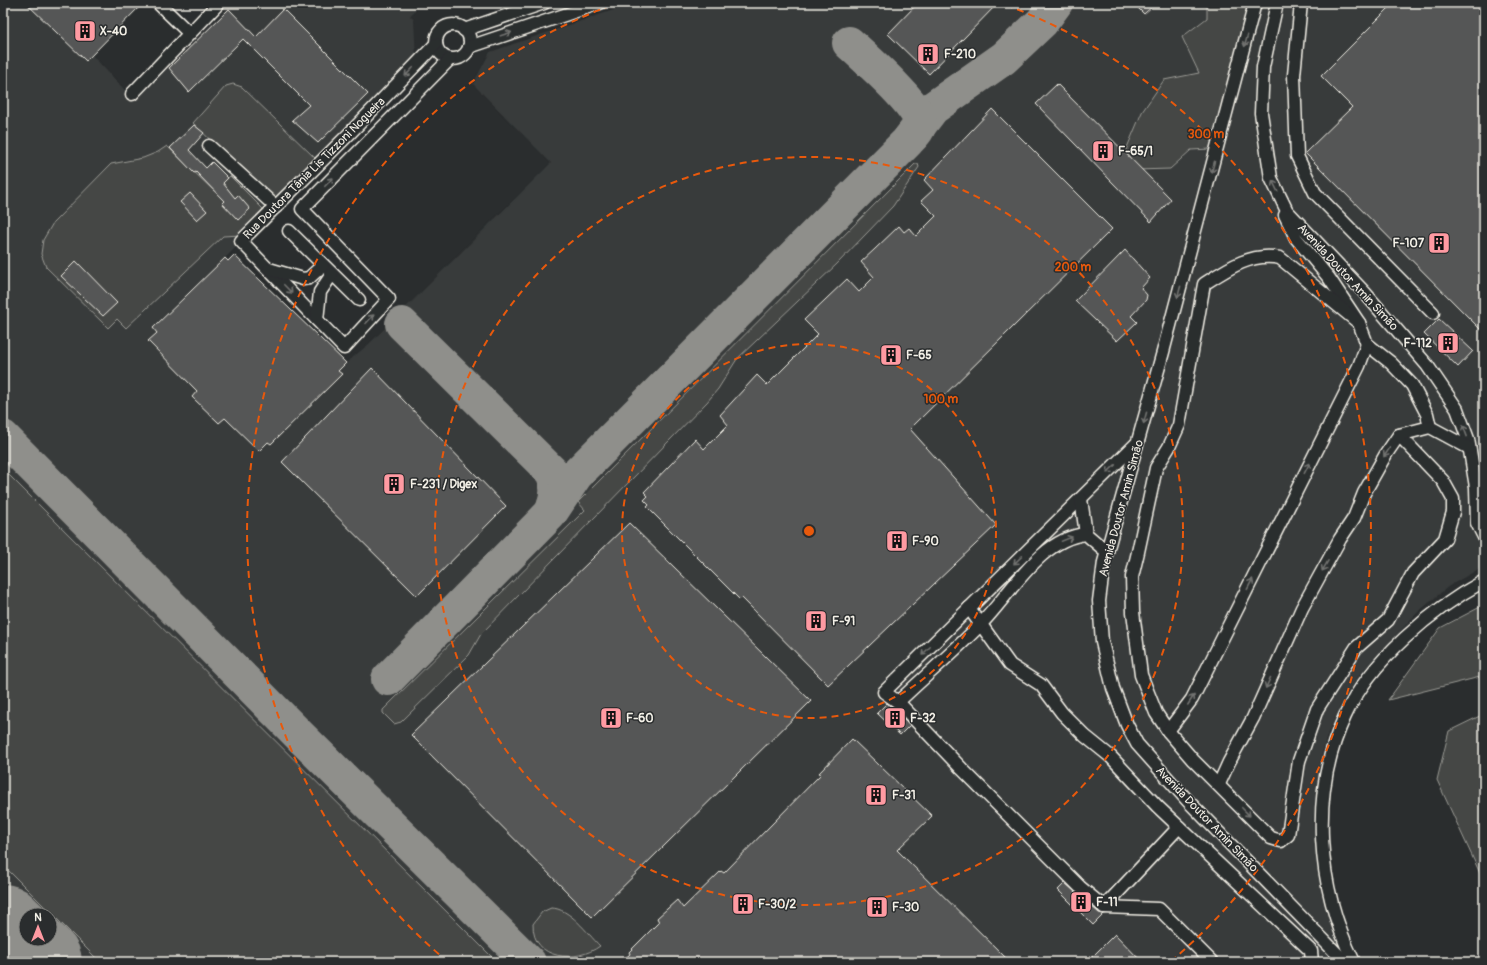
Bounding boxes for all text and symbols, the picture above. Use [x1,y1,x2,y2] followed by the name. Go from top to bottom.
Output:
[72,18,98,44] building icon: X-40
[100,24,127,39] place label: X-40
[499,30,511,38] one-way arrow
[1242,34,1249,47] one-way arrow
[915,41,941,67] building icon: F-210
[944,47,976,62] place label: F-210
[404,67,414,77] one-way arrow
[240,94,389,243] street label: Rua Doutora Tânia Lis Tizzoni Nogueira
[1188,127,1225,142] text: 300 m
[1090,138,1116,164] building icon: F-65/1
[1118,144,1153,159] place label: F-65/1
[1208,160,1216,173] one-way arrow
[324,177,334,187] one-way arrow
[1271,181,1278,193] one-way arrow
[1294,221,1402,334] street label: Avenida Doutor Amin Simão
[1426,230,1452,256] building icon: F-107
[1392,236,1425,251] place label: F-107
[1055,260,1092,275] text: 200 m
[283,284,292,294] one-way arrow
[1175,285,1182,298] one-way arrow
[366,314,375,324] one-way arrow
[1435,330,1461,356] building icon: F-112
[1404,336,1432,351] place label: F-112
[878,342,904,368] building icon: F-65
[906,348,932,363] place label: F-65
[924,392,959,407] text: 100 m
[1141,411,1149,424] one-way arrow
[1461,425,1469,437] one-way arrow
[1096,438,1147,578] street label: Avenida Doutor Amin Simão
[1383,446,1391,458] one-way arrow
[1304,462,1311,474] one-way arrow
[1106,464,1116,474] one-way arrow
[381,471,407,497] building icon: F-231 / Digex
[410,477,477,492] place label: F-231 / Digex
[802,524,816,538] centre of rings
[884,528,910,554] building icon: F-90
[912,534,939,549] place label: F-90
[1060,534,1072,542] one-way arrow
[1013,555,1023,565] one-way arrow
[1321,560,1329,572] one-way arrow
[1247,579,1255,591] one-way arrow
[803,608,829,634] building icon: F-91
[832,614,855,629] place label: F-91
[921,646,931,656] one-way arrow
[1264,676,1271,688] one-way arrow
[1187,695,1195,706] one-way arrow
[598,705,624,731] building icon: F-60
[882,705,908,731] building icon: F-32
[626,711,654,726] place label: F-60
[910,711,936,726] place label: F-32
[1152,763,1261,876] street label: Avenida Doutor Amin Simão
[863,782,889,808] building icon: F-31
[892,788,916,803] place label: F-31
[1241,807,1251,817] one-way arrow
[1068,889,1094,915] building icon: F-11
[730,891,756,917] building icon: F-30/2
[864,894,890,920] building icon: F-30
[1096,895,1118,910] place label: F-11
[758,897,797,912] place label: F-30/2
[892,900,919,915] place label: F-30
[18,907,58,947] north arrow
[34,911,42,924] text: N

